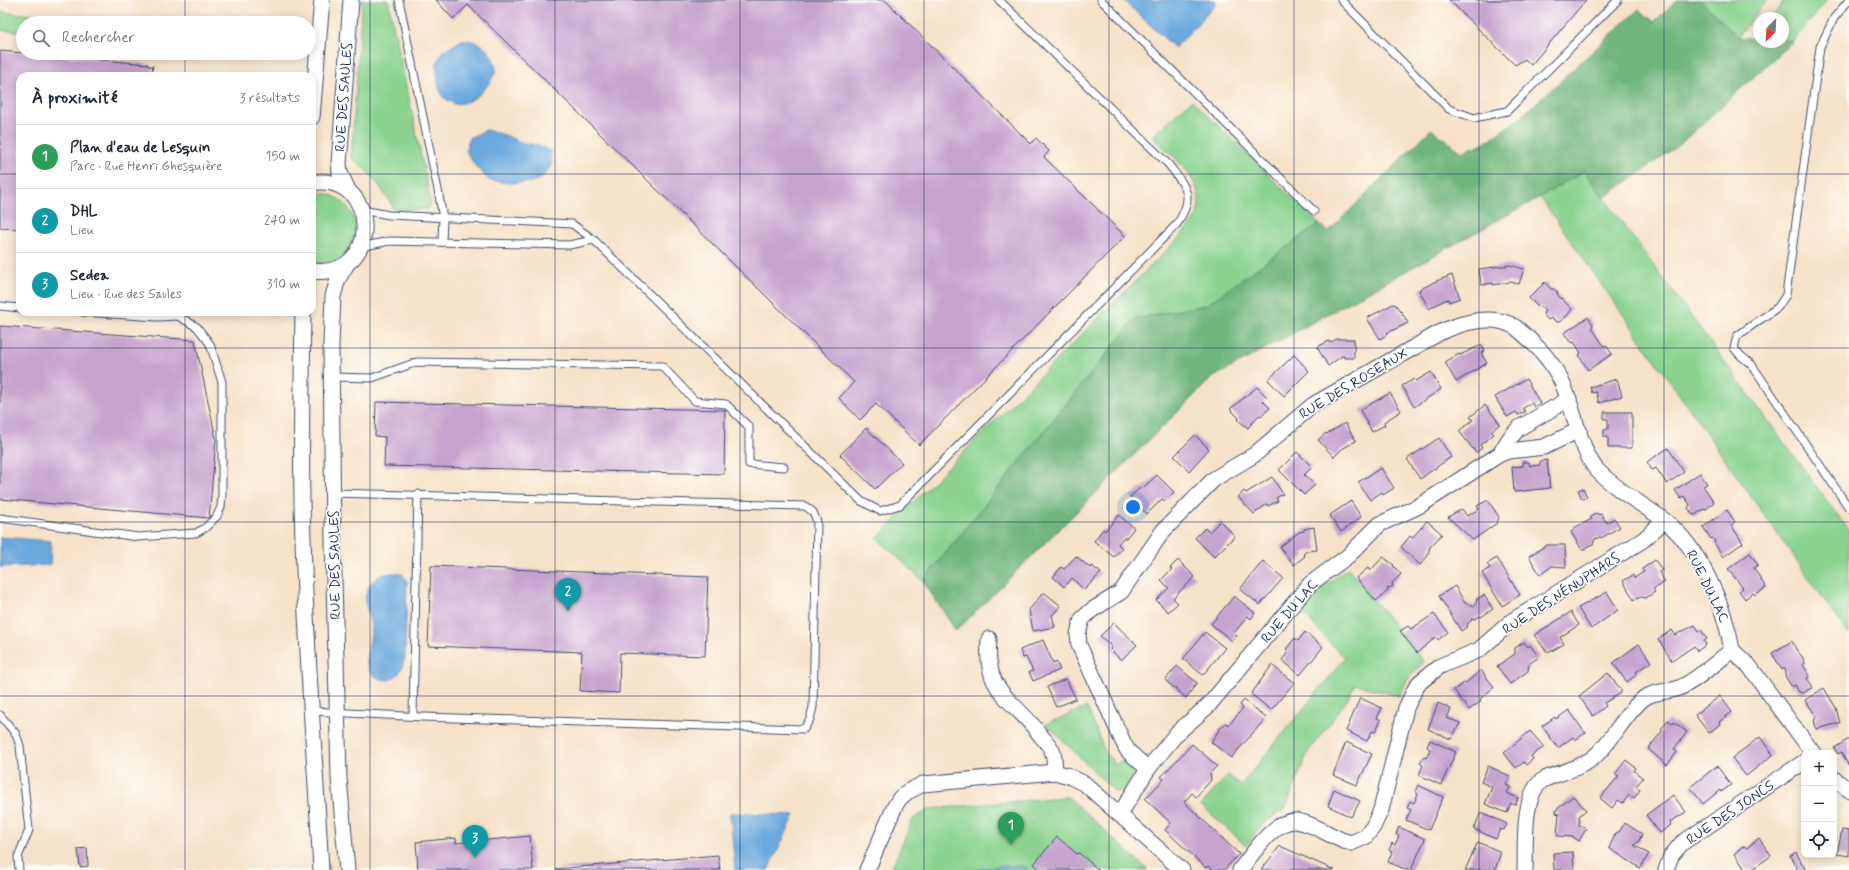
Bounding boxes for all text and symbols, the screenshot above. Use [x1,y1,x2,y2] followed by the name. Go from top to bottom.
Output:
[1753,12,1789,48] north arrow
[16,16,316,60] search box
[30,27,52,49] icon: search
[62,28,135,48] text: Rechercher
[331,42,357,152] street label: RUE DES SAULES
[32,87,117,109] text: À proximité
[240,90,300,107] text: 3 résultats
[70,138,210,158] text: Plan d'eau de Lesquin
[42,148,48,165] text: 1
[266,148,300,165] text: 150 m
[70,158,222,175] text: Parc · Rue Henri Ghesquière
[70,202,98,222] text: DHL
[42,212,48,229] text: 2
[264,212,300,229] text: 240 m
[70,222,94,239] text: Lieu
[70,266,109,286] text: Sedea
[42,276,48,293] text: 3
[267,276,300,293] text: 310 m
[70,286,182,303] text: Lieu · Rue des Saules
[1296,344,1411,423] street label: RUE DES ROSEAUX
[1123,497,1143,517] your location
[325,510,345,620] street label: RUE DES SAULES
[1682,547,1732,626] street label: RUE DU LAC
[1499,549,1624,639] street label: RUE DES NÉNUPHARS
[1257,576,1322,647] street label: RUE DU LAC
[555,578,581,611] pin: 2
[1801,750,1837,858] map controls
[1801,750,1837,786] button: +
[1683,777,1778,849] street label: RUE DES JONCS
[1801,786,1837,822] button: −
[998,812,1024,845] pin: 1
[1801,822,1837,858] button: locate
[462,825,488,858] pin: 3

